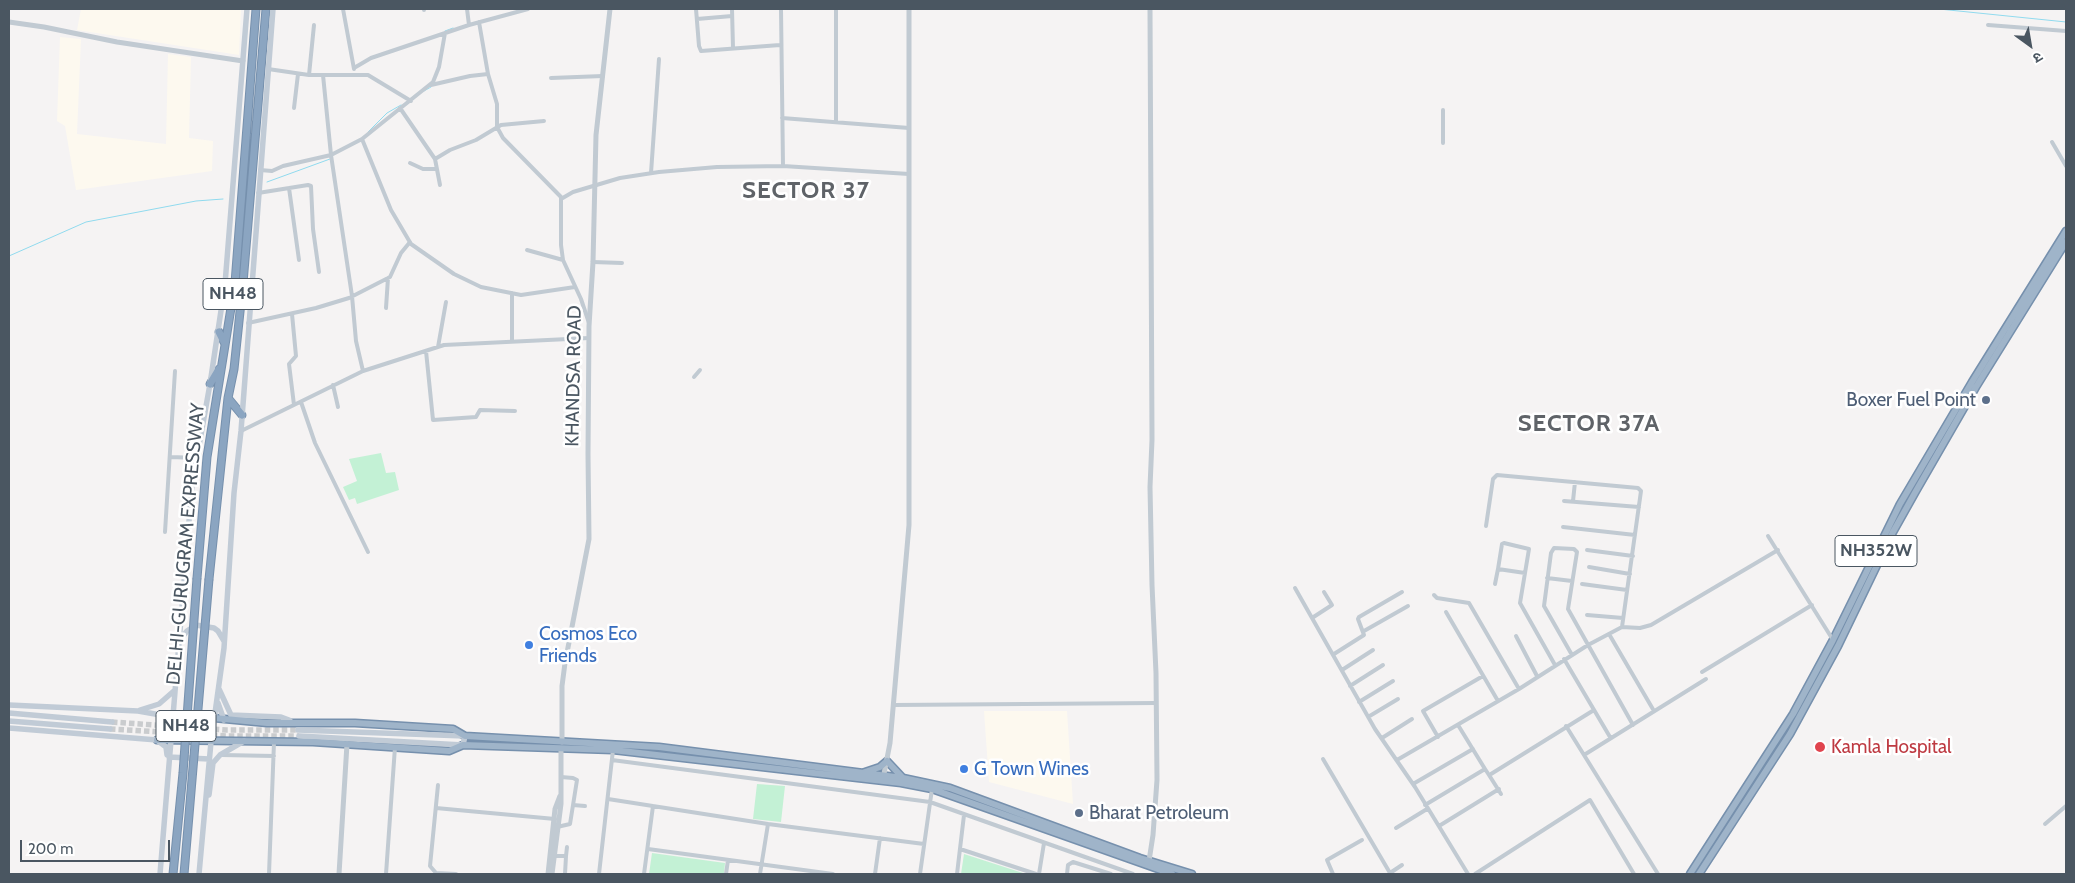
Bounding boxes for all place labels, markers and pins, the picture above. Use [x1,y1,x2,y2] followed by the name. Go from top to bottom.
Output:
[1846,389,1976,411] place label: Boxer Fuel Point
[1980,394,1992,406] marker: Boxer Fuel Point
[539,623,637,667] place label: Cosmos Eco Friends
[523,639,535,651] marker: Cosmos Eco Friends
[1831,736,1951,758] place label: Kamla Hospital
[1813,740,1827,754] marker: Kamla Hospital
[974,758,1089,780] place label: G Town Wines
[958,763,970,775] marker: G Town Wines
[1089,802,1229,824] place label: Bharat Petroleum
[1073,807,1085,819] marker: Bharat Petroleum

